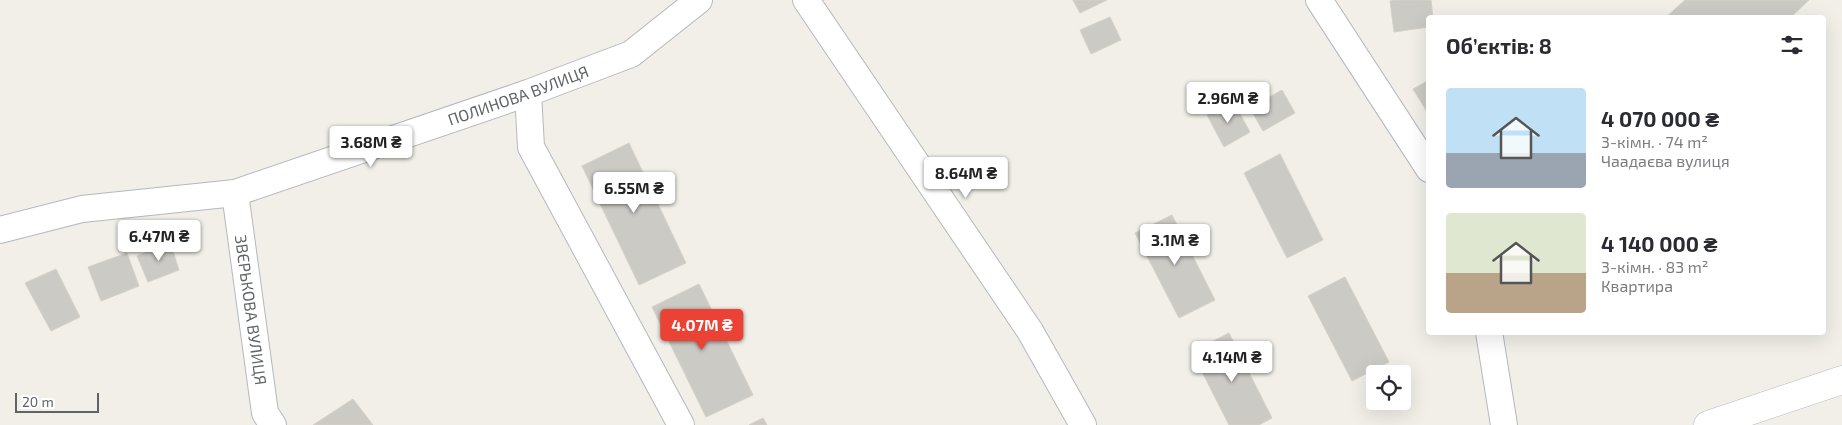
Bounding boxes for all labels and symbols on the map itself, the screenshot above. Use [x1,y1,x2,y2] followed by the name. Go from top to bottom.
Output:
[445,61,591,129] street label: ПОЛИНОВА ВУЛИЦЯ
[1182,82,1274,124] pin: 2.96M ₴
[325,126,417,168] pin: 3.68M ₴
[920,156,1012,199] pin: 8.64M ₴
[588,172,680,214] pin: 6.55M ₴
[113,220,205,262] pin: 6.47M ₴
[1134,224,1216,266] pin: 3.1M ₴
[232,234,271,386] street label: ЗВЄРЬКОВА ВУЛИЦЯ
[656,308,748,351] pin: 4.07M ₴
[1186,340,1278,383] pin: 4.14M ₴
[15,390,99,413] scale bar

